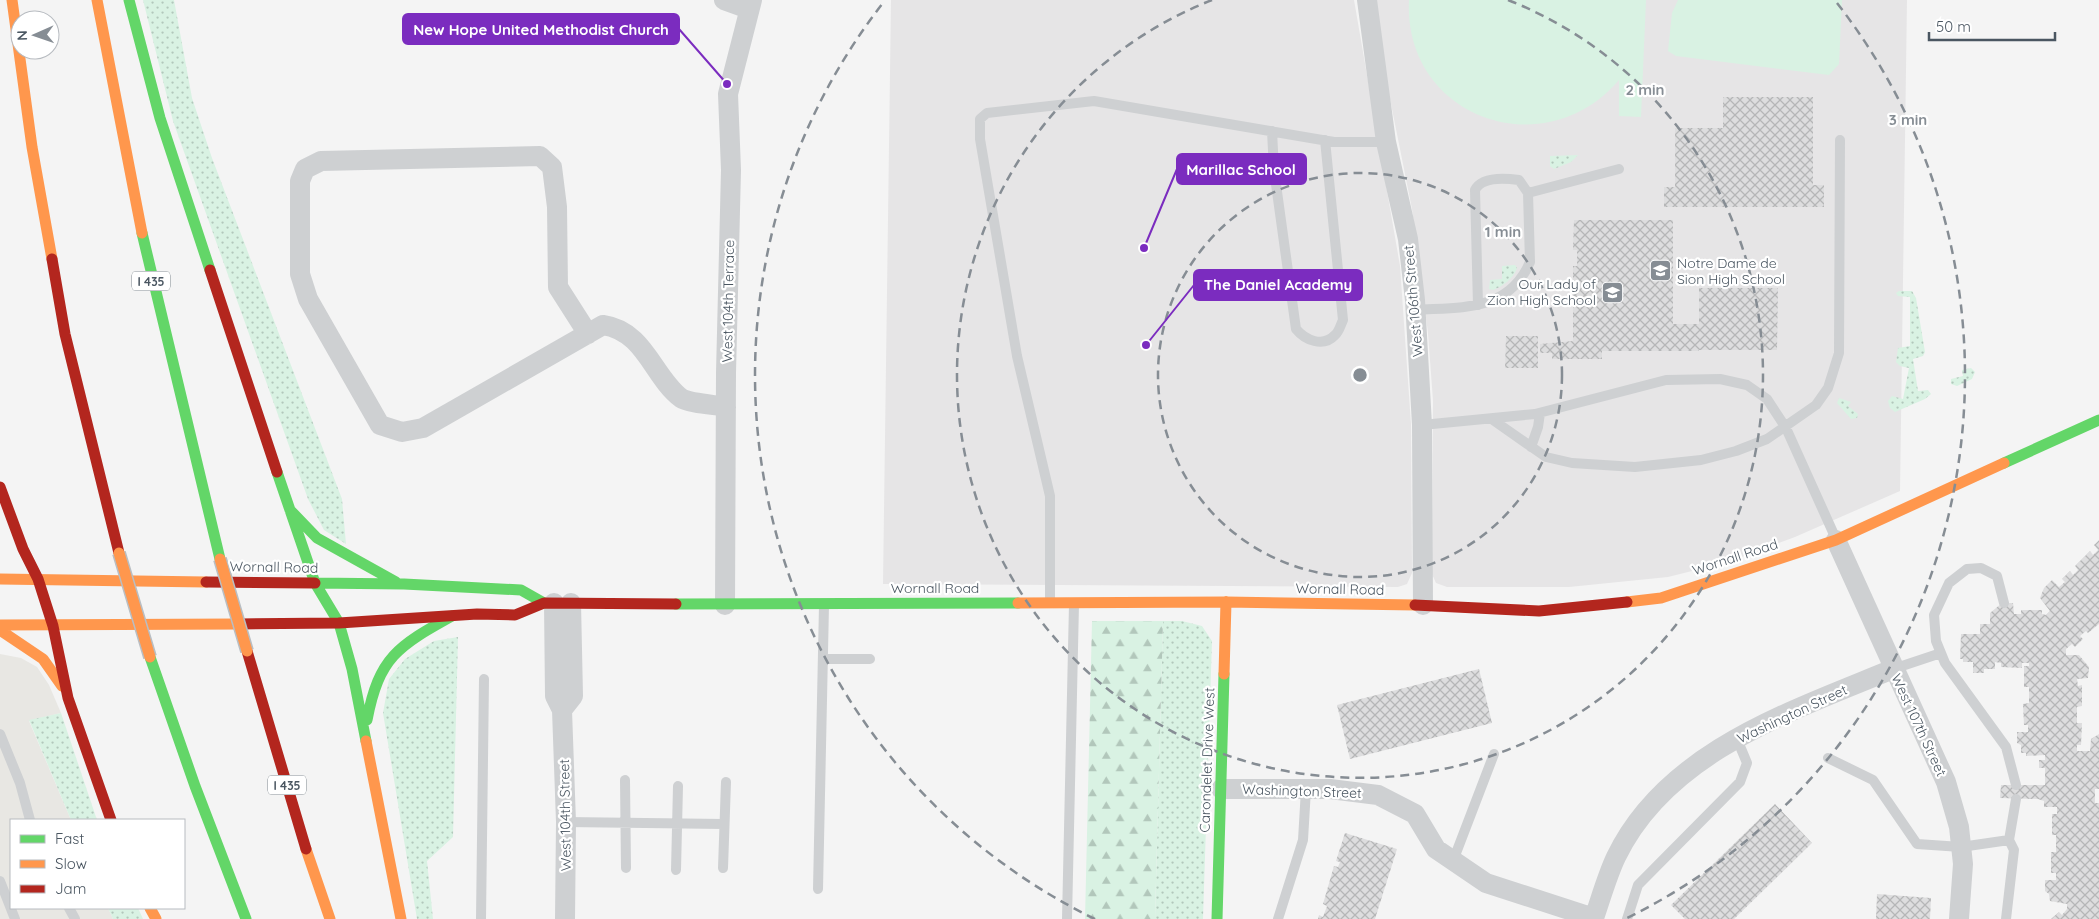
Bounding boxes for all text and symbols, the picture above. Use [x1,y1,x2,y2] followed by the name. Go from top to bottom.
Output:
[10,10,60,60] north arrow
[1929,10,2055,42] scale bar
[403,14,679,44] callout: New Hope United Methodist Church
[1936,17,1971,36] text: 50 m
[413,20,669,39] text: New Hope United Methodist Church
[13,30,31,41] text: N
[1625,80,1665,99] text: 2 min
[1889,110,1927,129] text: 3 min
[1177,154,1306,184] callout: Marillac School
[1186,160,1296,179] text: Marillac School
[1485,222,1521,241] text: 1 min
[718,239,738,363] street label: West 104th Terrace
[1399,244,1427,358] street label: West 106th Street
[1677,254,1785,288] place label: Notre Dame de Sion High School
[1649,259,1673,283] school or university icon: Notre Dame de Sion High School
[1194,270,1362,300] callout: The Daniel Academy
[132,272,170,290] road number: I 435
[1204,275,1352,294] text: The Daniel Academy
[1487,275,1596,309] place label: Our Lady of Zion High School
[1600,280,1624,304] school or university icon: Our Lady of Zion High School
[1351,366,1369,384] centre of rings
[1690,535,1780,579] street label: Wornall Road
[229,557,319,577] street label: Wornall Road
[891,579,979,597] street label: Wornall Road
[1295,579,1385,599] street label: Wornall Road
[1887,671,1951,779] street label: West 107th Street
[1734,680,1850,747] street label: Washington Street
[1195,687,1219,833] street label: Carondelet Drive West
[555,759,575,871] street label: West 104th Street
[268,776,306,794] road number: I 435
[1242,780,1362,802] street label: Washington Street
[10,819,185,909] legend
[55,829,84,848] text: Fast
[55,854,87,873] text: Slow
[55,879,86,898] text: Jam

